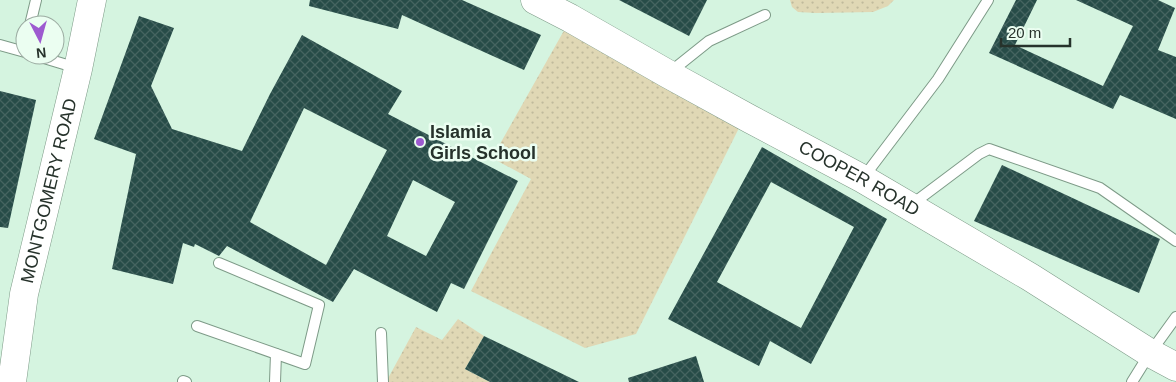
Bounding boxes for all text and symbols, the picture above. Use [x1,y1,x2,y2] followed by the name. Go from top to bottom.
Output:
[15,15,65,65] north arrow
[1001,15,1070,47] scale bar
[1008,24,1041,41] text: 20 m
[35,44,47,61] text: N
[17,96,81,285] street label: MONTGOMERY ROAD
[430,122,536,163] place label: Islamia Girls School
[414,136,426,148] marker: Islamia Girls School
[795,137,923,220] street label: COOPER ROAD

